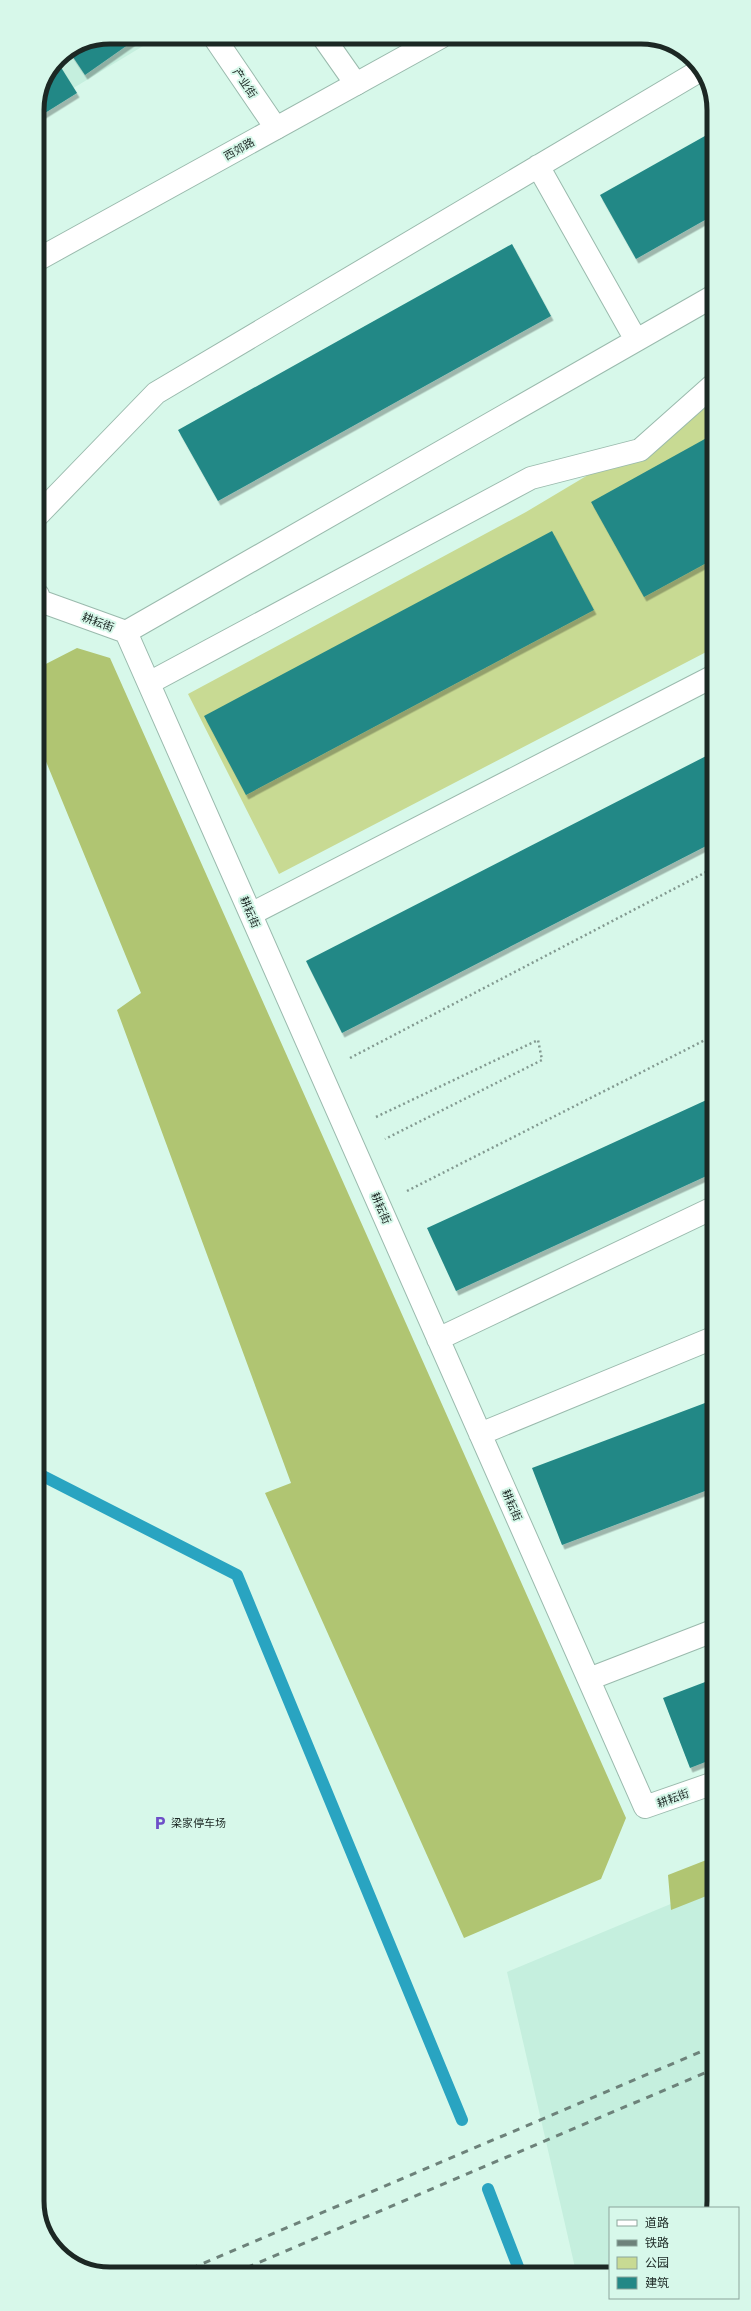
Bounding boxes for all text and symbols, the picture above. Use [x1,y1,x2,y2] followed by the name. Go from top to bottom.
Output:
[229,65,261,101] street label: 产业街
[221,134,257,164] street label: 西郊路
[80,609,116,635] street label: 耕耘街
[236,894,264,930] street label: 耕耘街
[367,1190,395,1226] street label: 耕耘街
[498,1487,526,1523] street label: 耕耘街
[655,1785,691,1811] street label: 耕耘街
[152,1815,168,1831] parking icon: 梁家停车场
[171,1815,226,1831] place label: 梁家停车场
[609,2207,739,2299] legend
[645,2213,669,2232] text: 道路
[645,2233,669,2252] text: 铁路
[645,2253,669,2272] text: 公园
[645,2273,669,2292] text: 建筑

